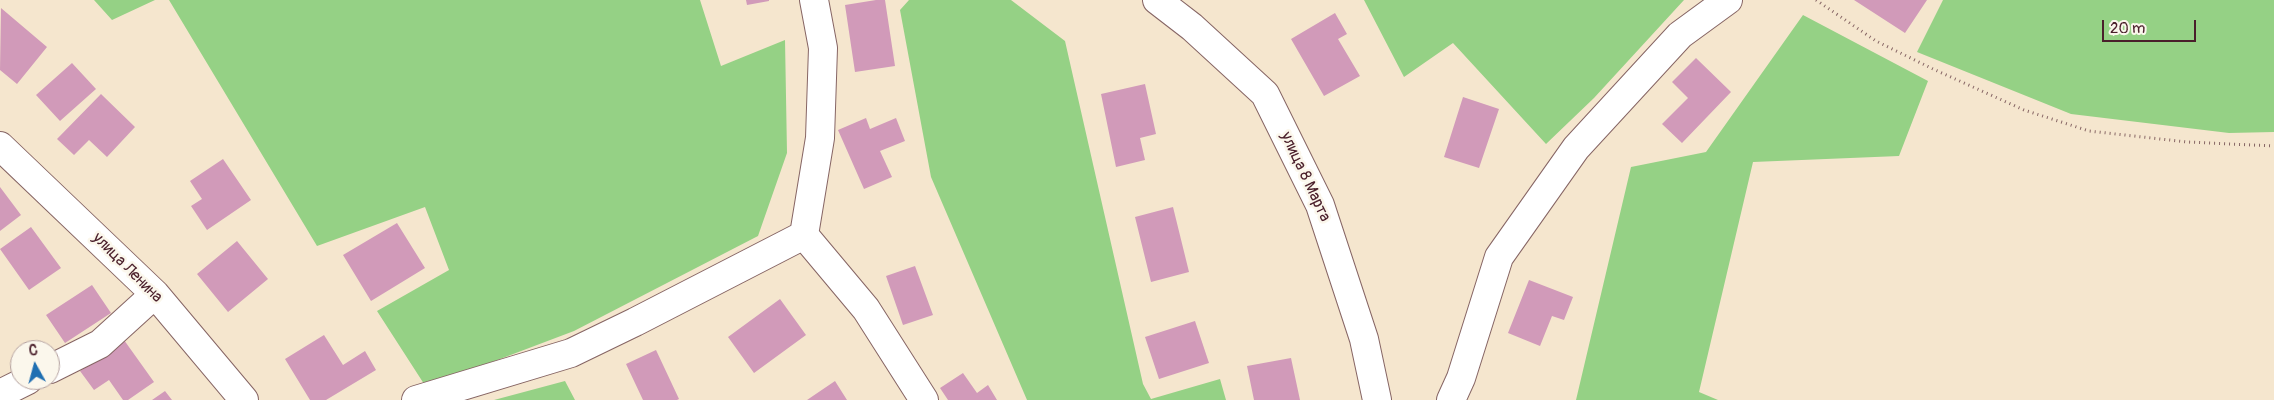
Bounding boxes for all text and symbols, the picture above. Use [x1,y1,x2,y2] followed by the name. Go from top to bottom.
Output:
[2104,10,2198,42] scale bar
[2110,19,2145,38] text: 20 m
[1276,129,1334,225] street label: улица 8 Марта
[88,229,166,307] street label: улица Ленина
[10,340,60,390] north arrow
[28,342,39,360] text: С

